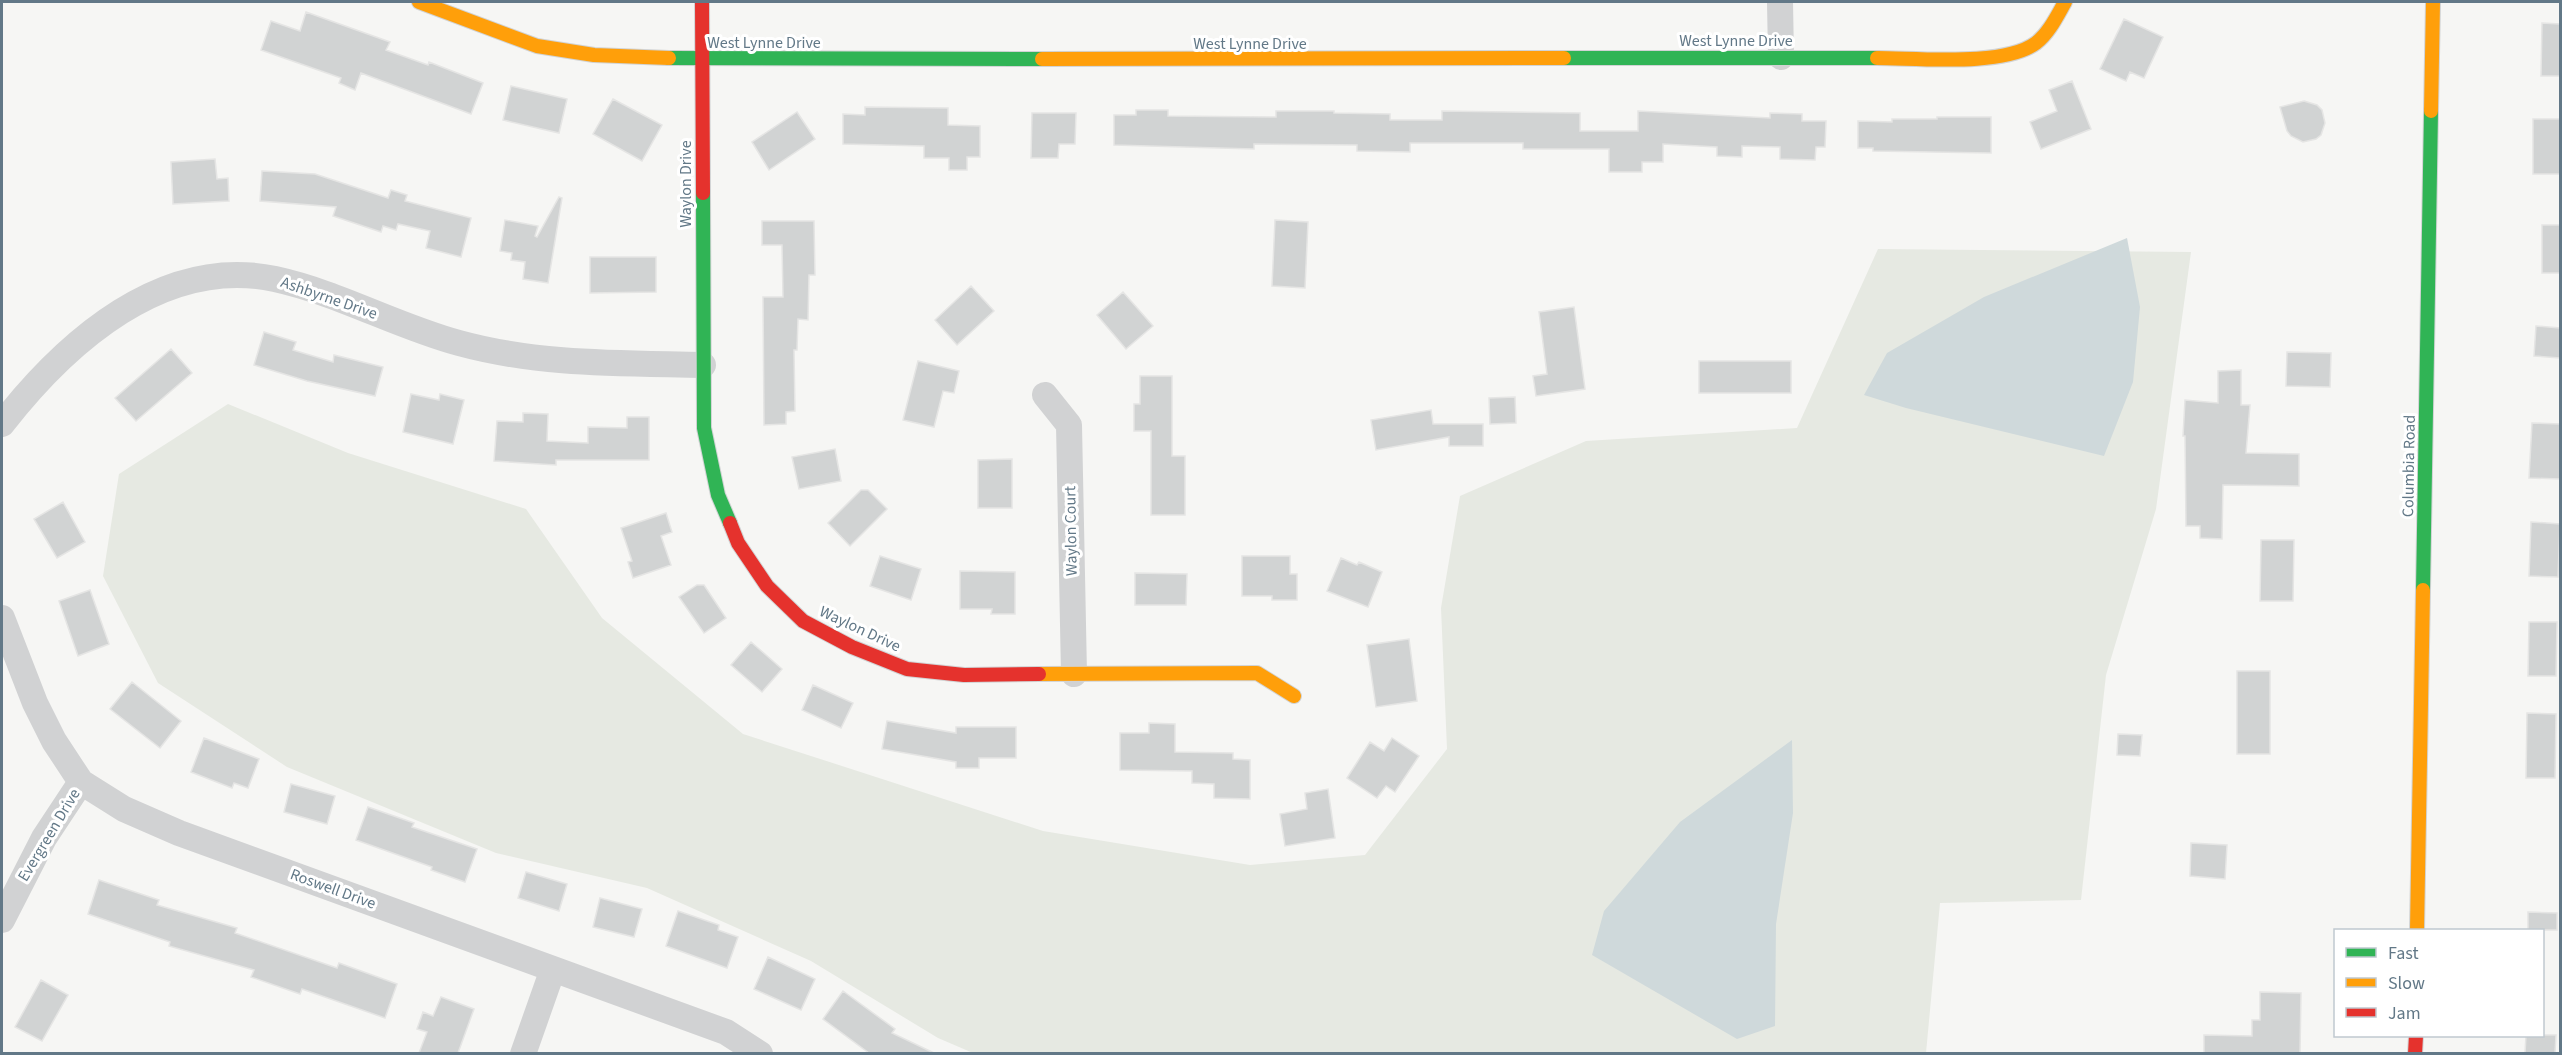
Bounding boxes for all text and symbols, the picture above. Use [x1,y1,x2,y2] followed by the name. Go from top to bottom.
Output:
[1679,30,1793,52] street label: West Lynne Drive
[707,32,821,54] street label: West Lynne Drive
[1193,33,1307,55] street label: West Lynne Drive
[675,140,697,228] street label: Waylon Drive
[278,271,380,325] street label: Ashbyrne Drive
[2397,415,2421,517] street label: Columbia Road
[1059,485,1083,576] street label: Waylon Court
[816,601,904,657] street label: Waylon Drive
[13,784,85,886] street label: Evergreen Drive
[287,863,379,915] street label: Roswell Drive
[2334,929,2544,1037] legend
[2388,941,2419,966] text: Fast
[2388,971,2425,996] text: Slow
[2388,1001,2421,1026] text: Jam

